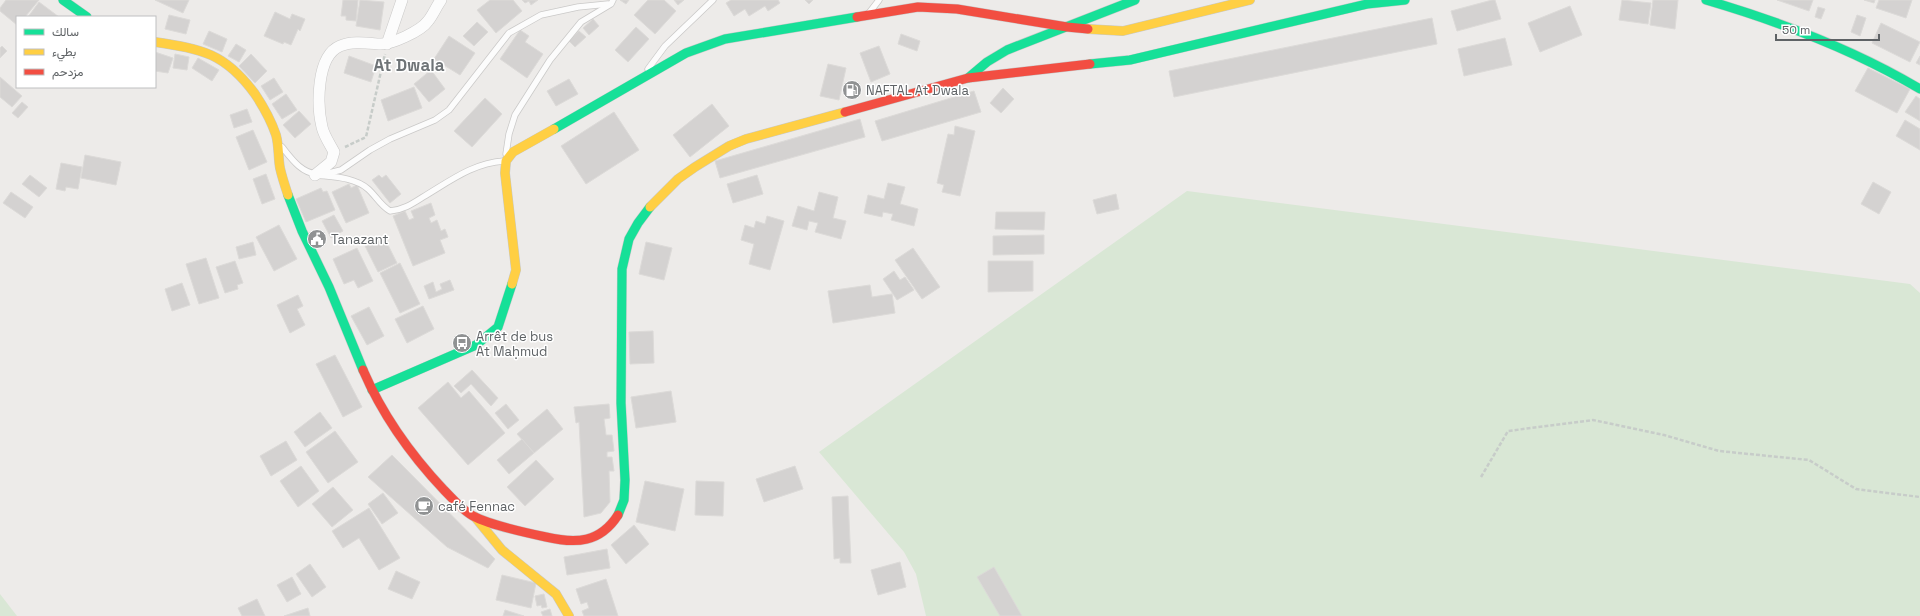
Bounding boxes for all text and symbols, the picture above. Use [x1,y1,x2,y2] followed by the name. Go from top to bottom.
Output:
[16,16,156,88] legend
[1776,16,1879,42] scale bar
[1782,22,1810,38] text: 50 m
[52,24,79,40] text: سالك
[52,44,76,62] text: بطيء
[373,54,445,76] district label: At Dwala
[52,64,83,80] text: مزدحم
[841,79,863,101] fuel station icon: NAFTAL At Dwala
[866,82,969,99] place label: NAFTAL At Dwala
[306,228,328,250] public building icon: Tanazant
[331,231,388,248] place label: Tanazant
[476,328,553,360] place label: Arrêt de bus At Maḥmud
[451,332,473,354] bus stop icon: Arrêt de bus At Maḥmud
[413,495,435,517] cafe icon: café Fennac
[438,498,515,515] place label: café Fennac

